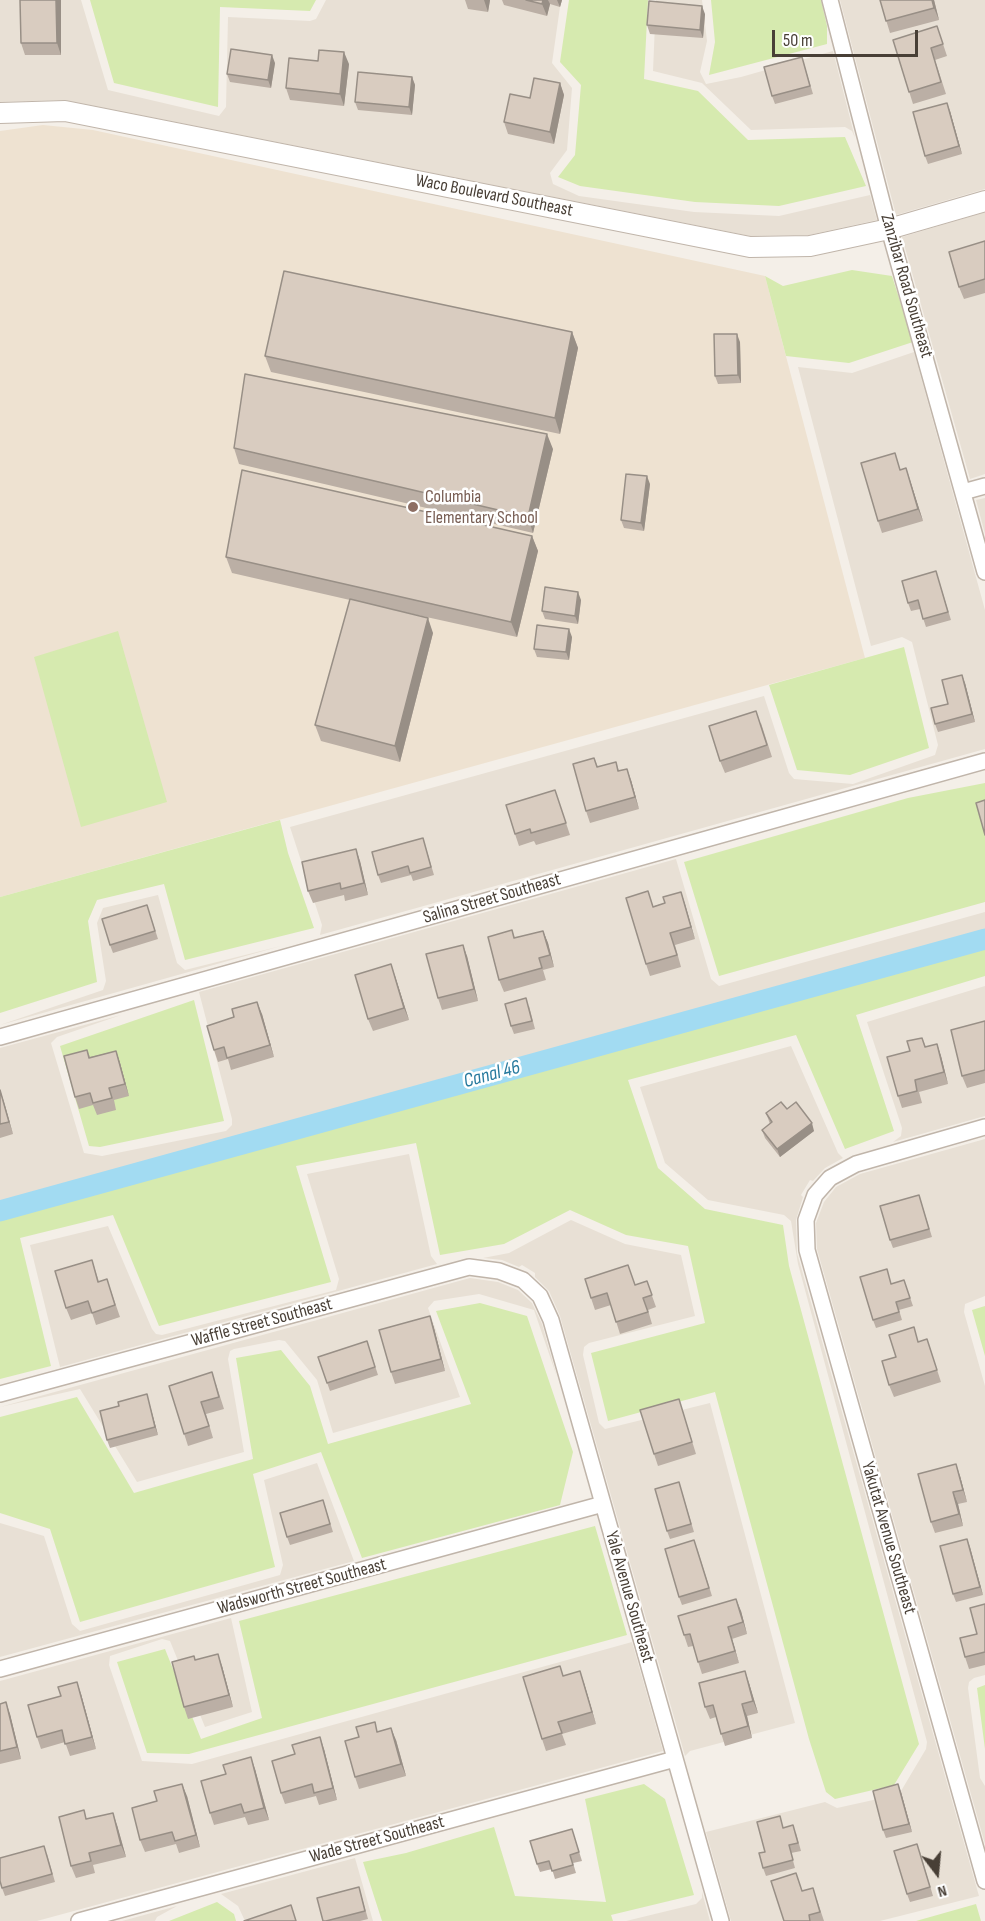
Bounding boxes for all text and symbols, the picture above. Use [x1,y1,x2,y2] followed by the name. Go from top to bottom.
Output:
[775,18,920,56] scale bar
[783,30,813,51] text: 50 m
[413,170,575,222] street label: Waco Boulevard Southeast
[875,211,937,361] street label: Zanzibar Road Southeast
[425,486,538,528] place label: Columbia Elementary School
[406,500,420,514] marker: Columbia Elementary School
[421,869,563,929] street label: Salina Street Southeast
[461,1056,523,1094] water label: Canal 46
[189,1294,335,1352] street label: Waffle Street Southeast
[856,1459,920,1617] street label: Yakutat Avenue Southeast
[600,1529,658,1665] street label: Yale Avenue Southeast
[215,1554,389,1620] street label: Wadsworth Street Southeast
[307,1812,447,1868] street label: Wade Street Southeast
[907,1843,967,1903] north arrow
[935,1880,949,1901] text: N

